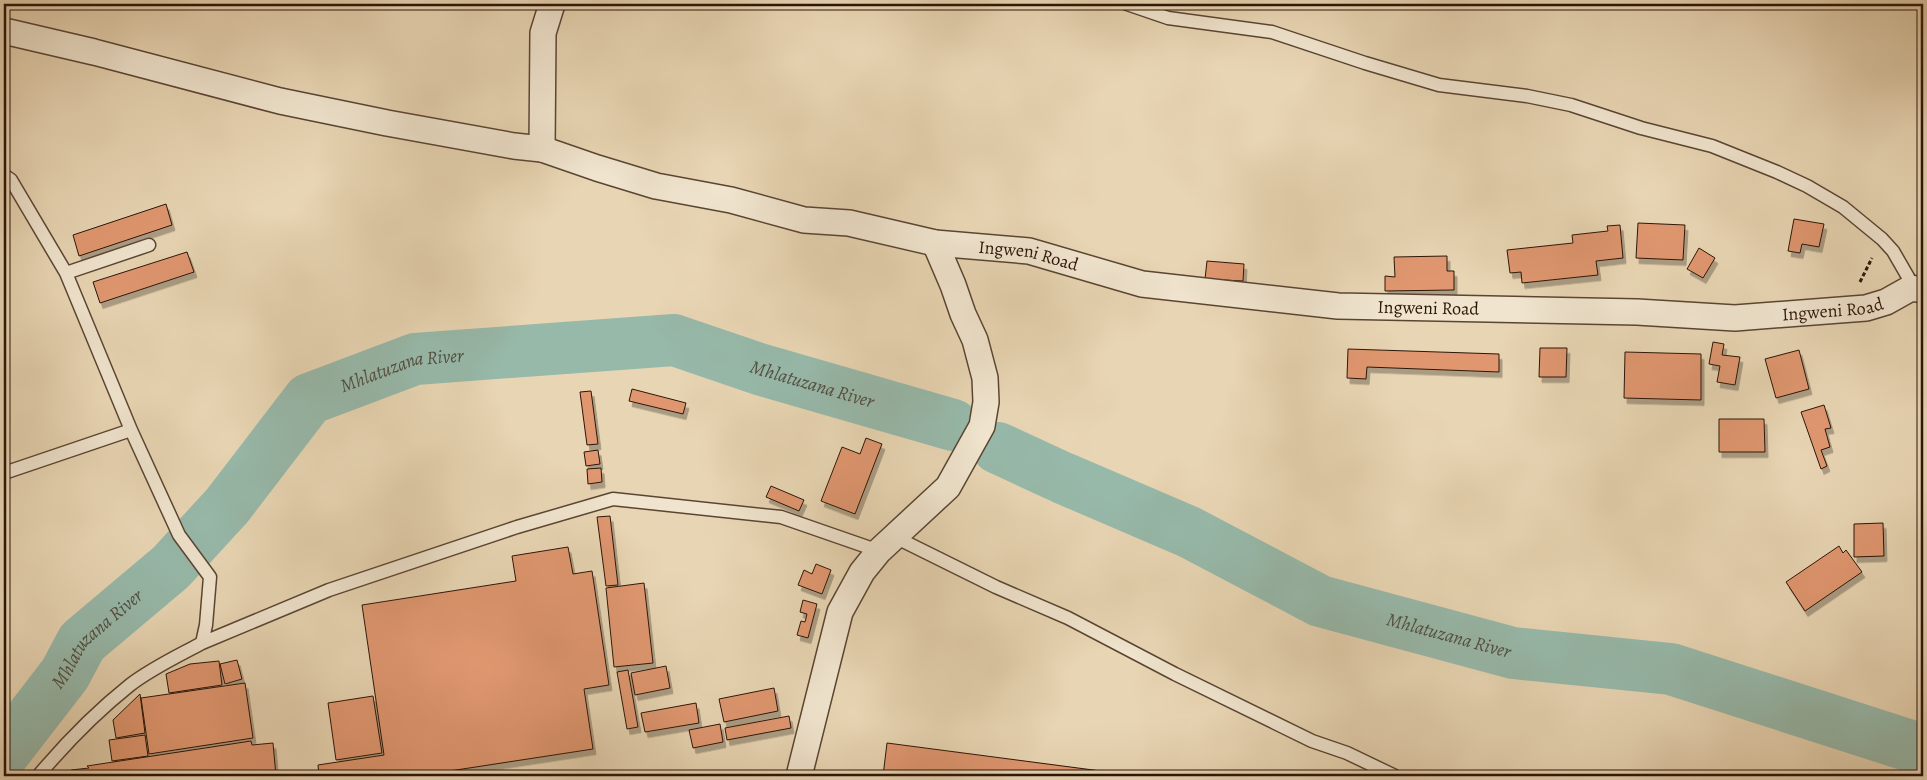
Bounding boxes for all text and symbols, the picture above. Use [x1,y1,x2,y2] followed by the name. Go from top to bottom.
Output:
[977,235,1082,277] street label: Ingweni Road
[1781,291,1887,326] street label: Ingweni Road
[1377,295,1480,321] street label: Ingweni Road
[336,342,466,399] water label: Mhlatuzana River
[747,354,878,415] water label: Mhlatuzana River
[45,582,149,694] water label: Mhlatuzana River
[1384,606,1515,665] water label: Mhlatuzana River

